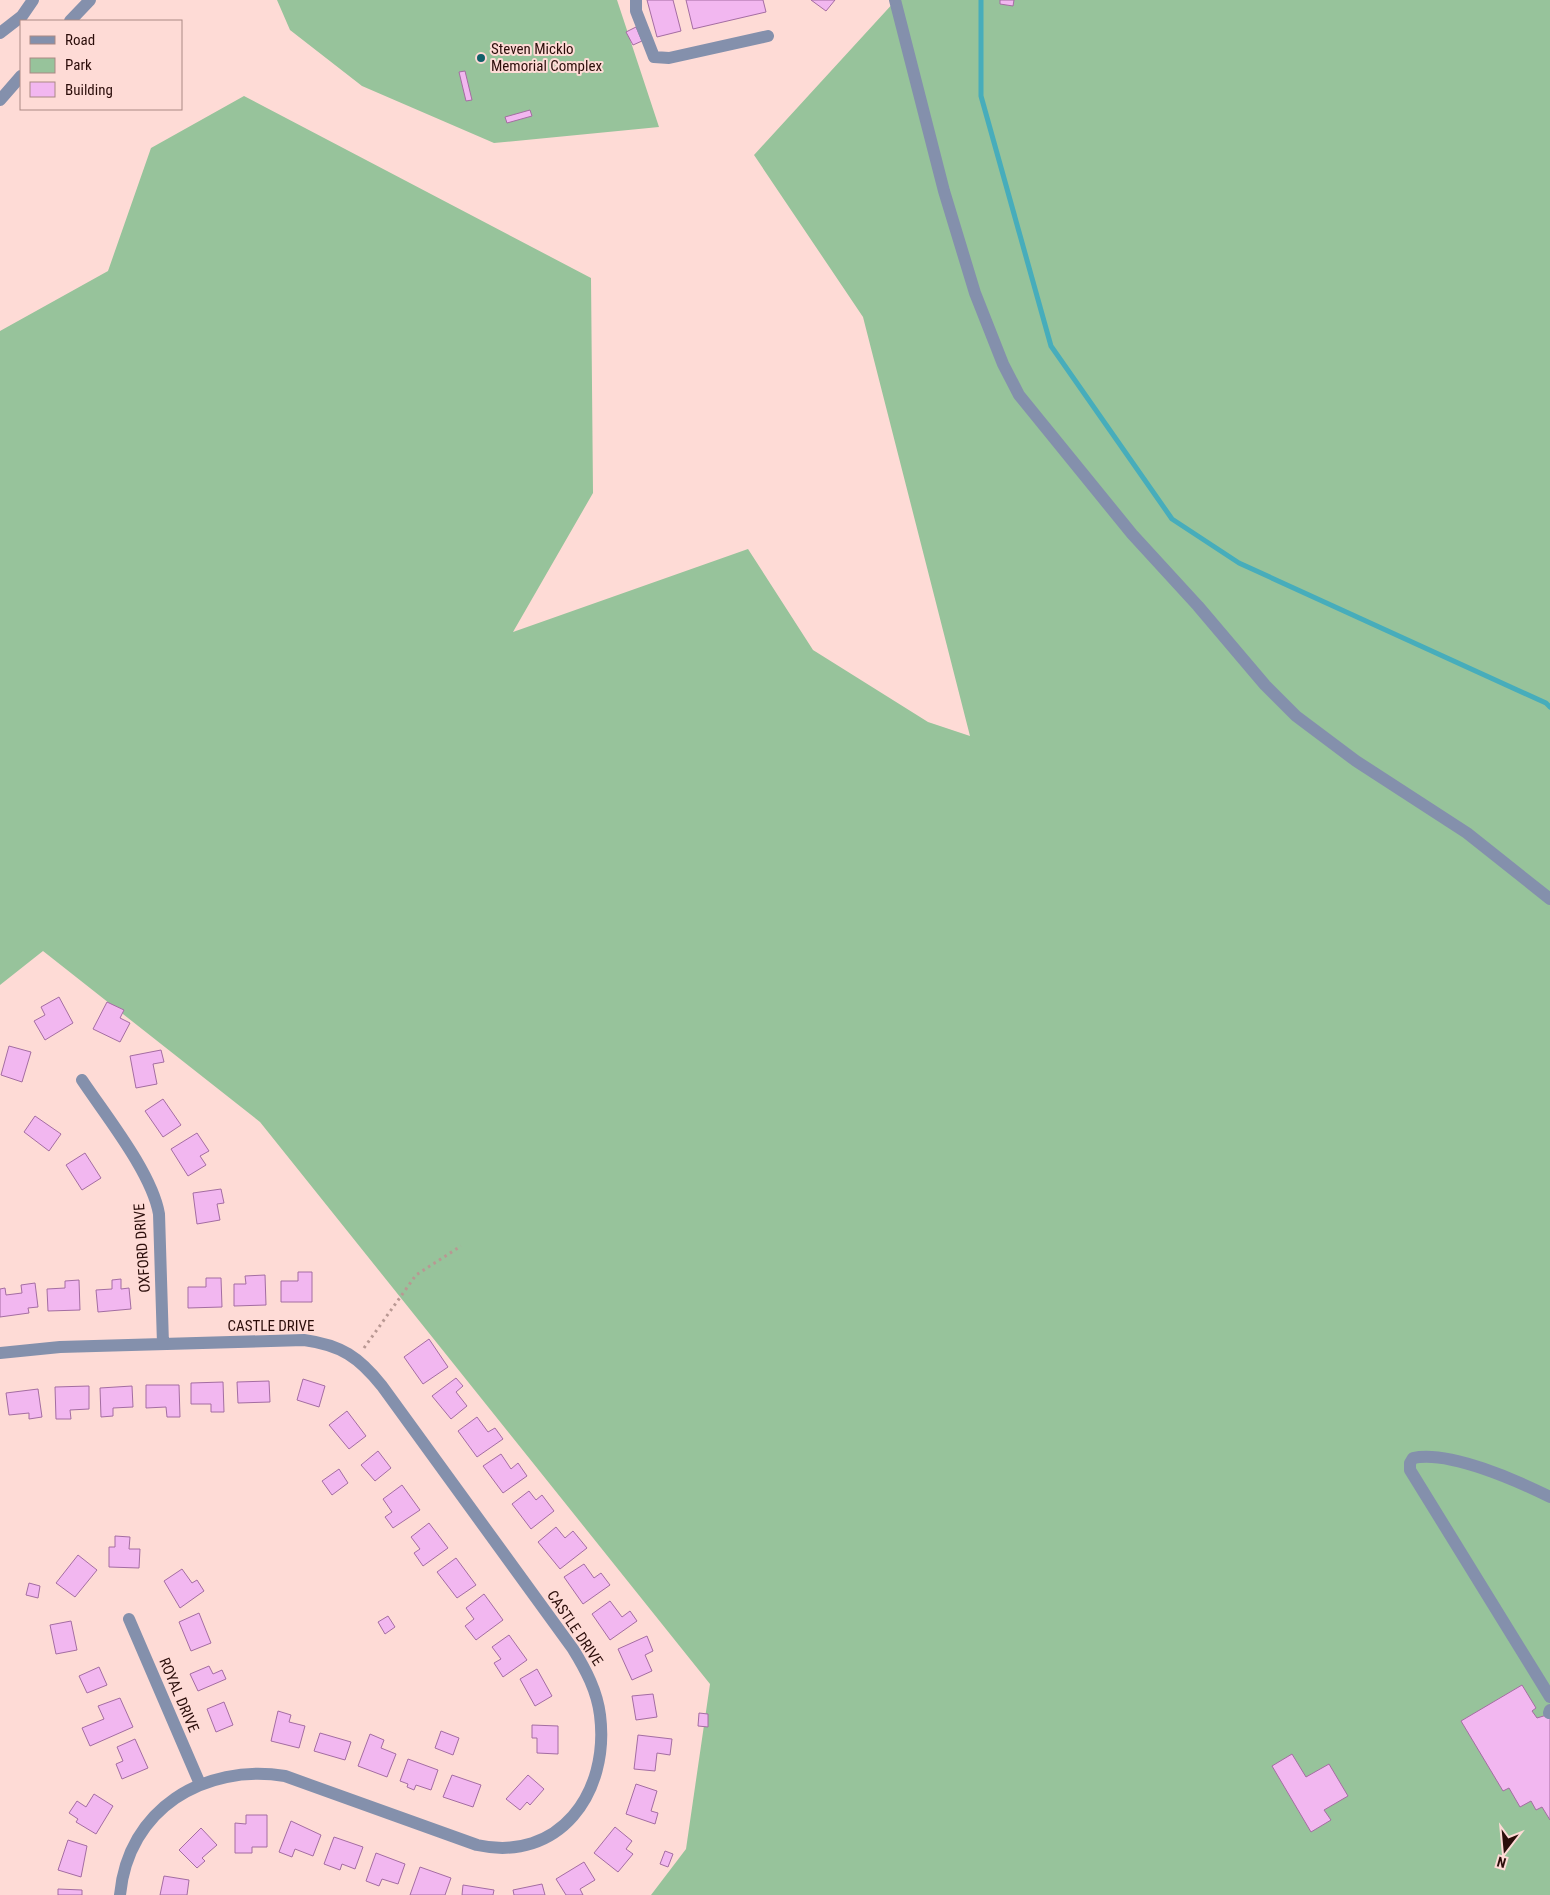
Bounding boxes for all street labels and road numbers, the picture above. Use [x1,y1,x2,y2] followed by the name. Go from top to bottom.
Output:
[130,1203,154,1293] street label: OXFORD DRIVE
[228,1317,314,1335] street label: CASTLE DRIVE
[543,1587,607,1669] street label: CASTLE DRIVE
[155,1655,203,1735] street label: ROYAL DRIVE

